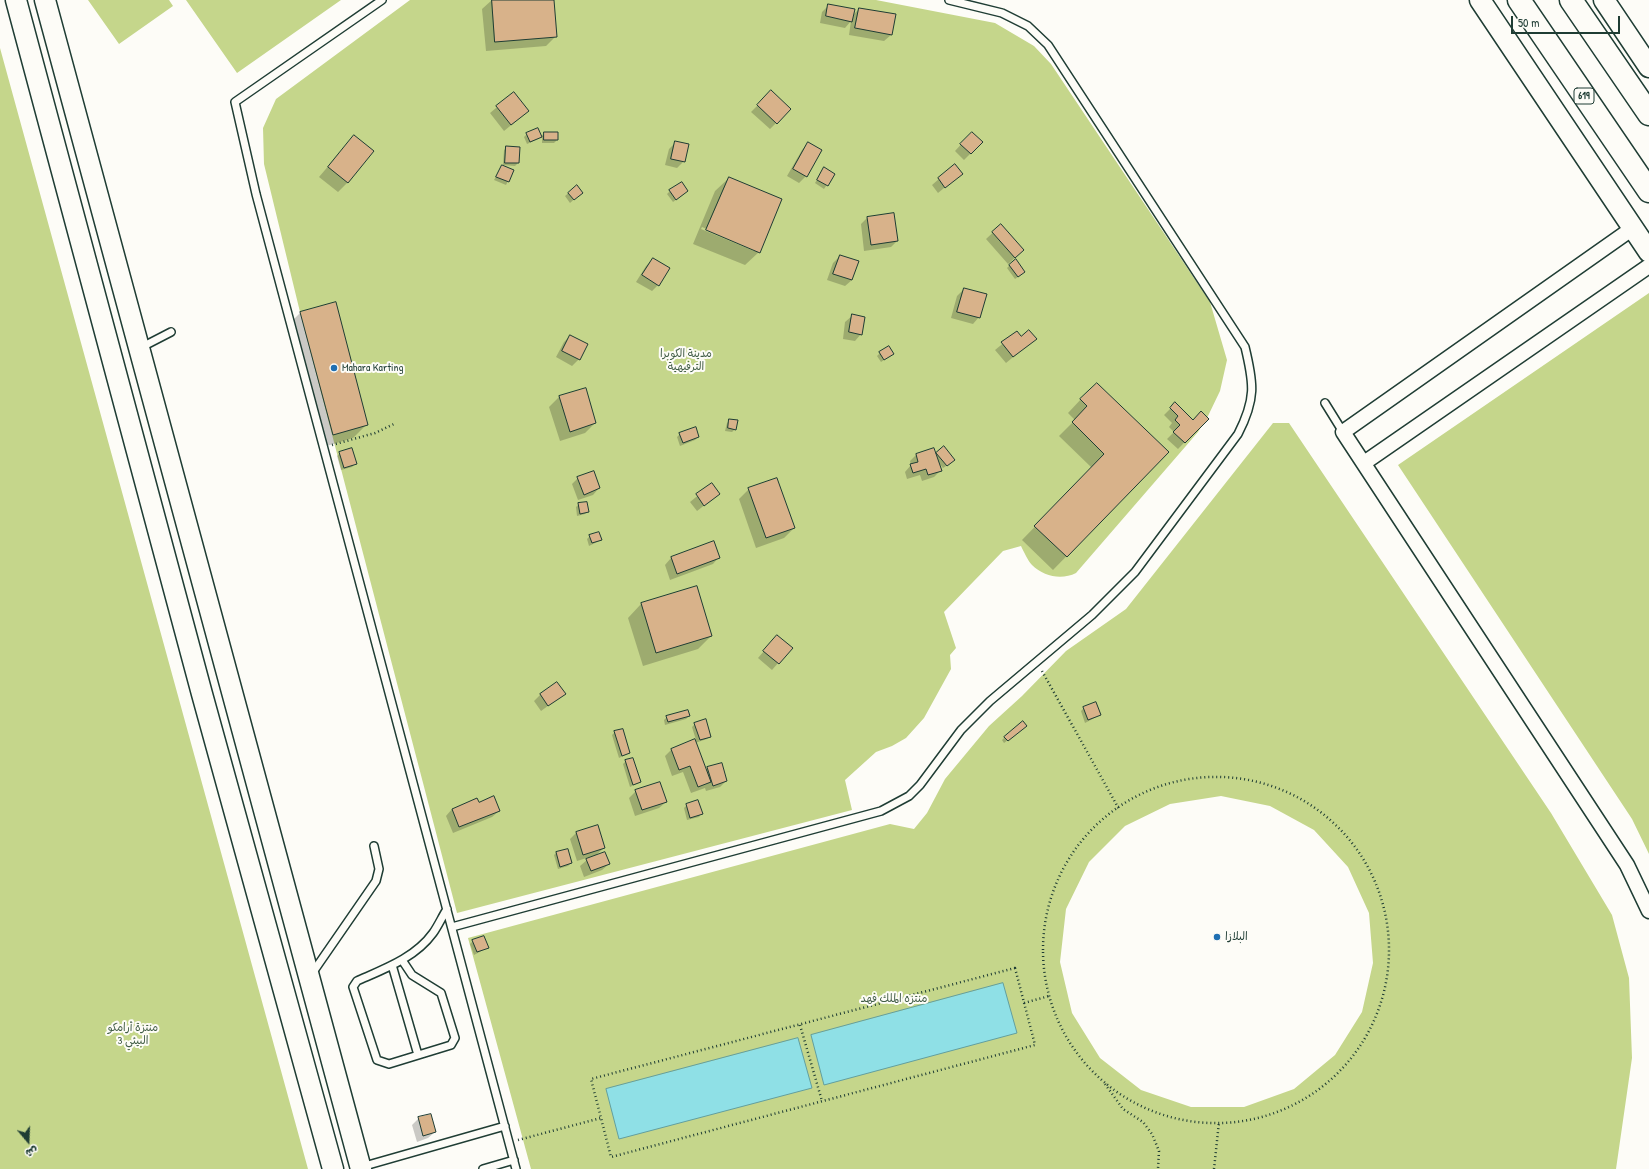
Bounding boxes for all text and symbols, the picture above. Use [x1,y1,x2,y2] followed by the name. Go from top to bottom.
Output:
[1513,8,1622,34] scale bar
[1518,14,1539,31] text: 50 m
[1574,88,1594,104] road number: 619
[660,347,712,373] park label: مدينة الكوبرا الترفيهية
[342,361,403,375] place label: Mahara Karting
[329,363,339,373] marker: Mahara Karting
[1225,930,1248,944] place label: البلازا
[1212,932,1222,942] marker: البلازا
[861,992,927,1006] park label: منتزه الملك فهد
[108,1021,158,1047] park label: منتزة أرامكو البيئي 3
[8,1121,48,1161] north arrow
[24,1144,40,1161] text: ش

